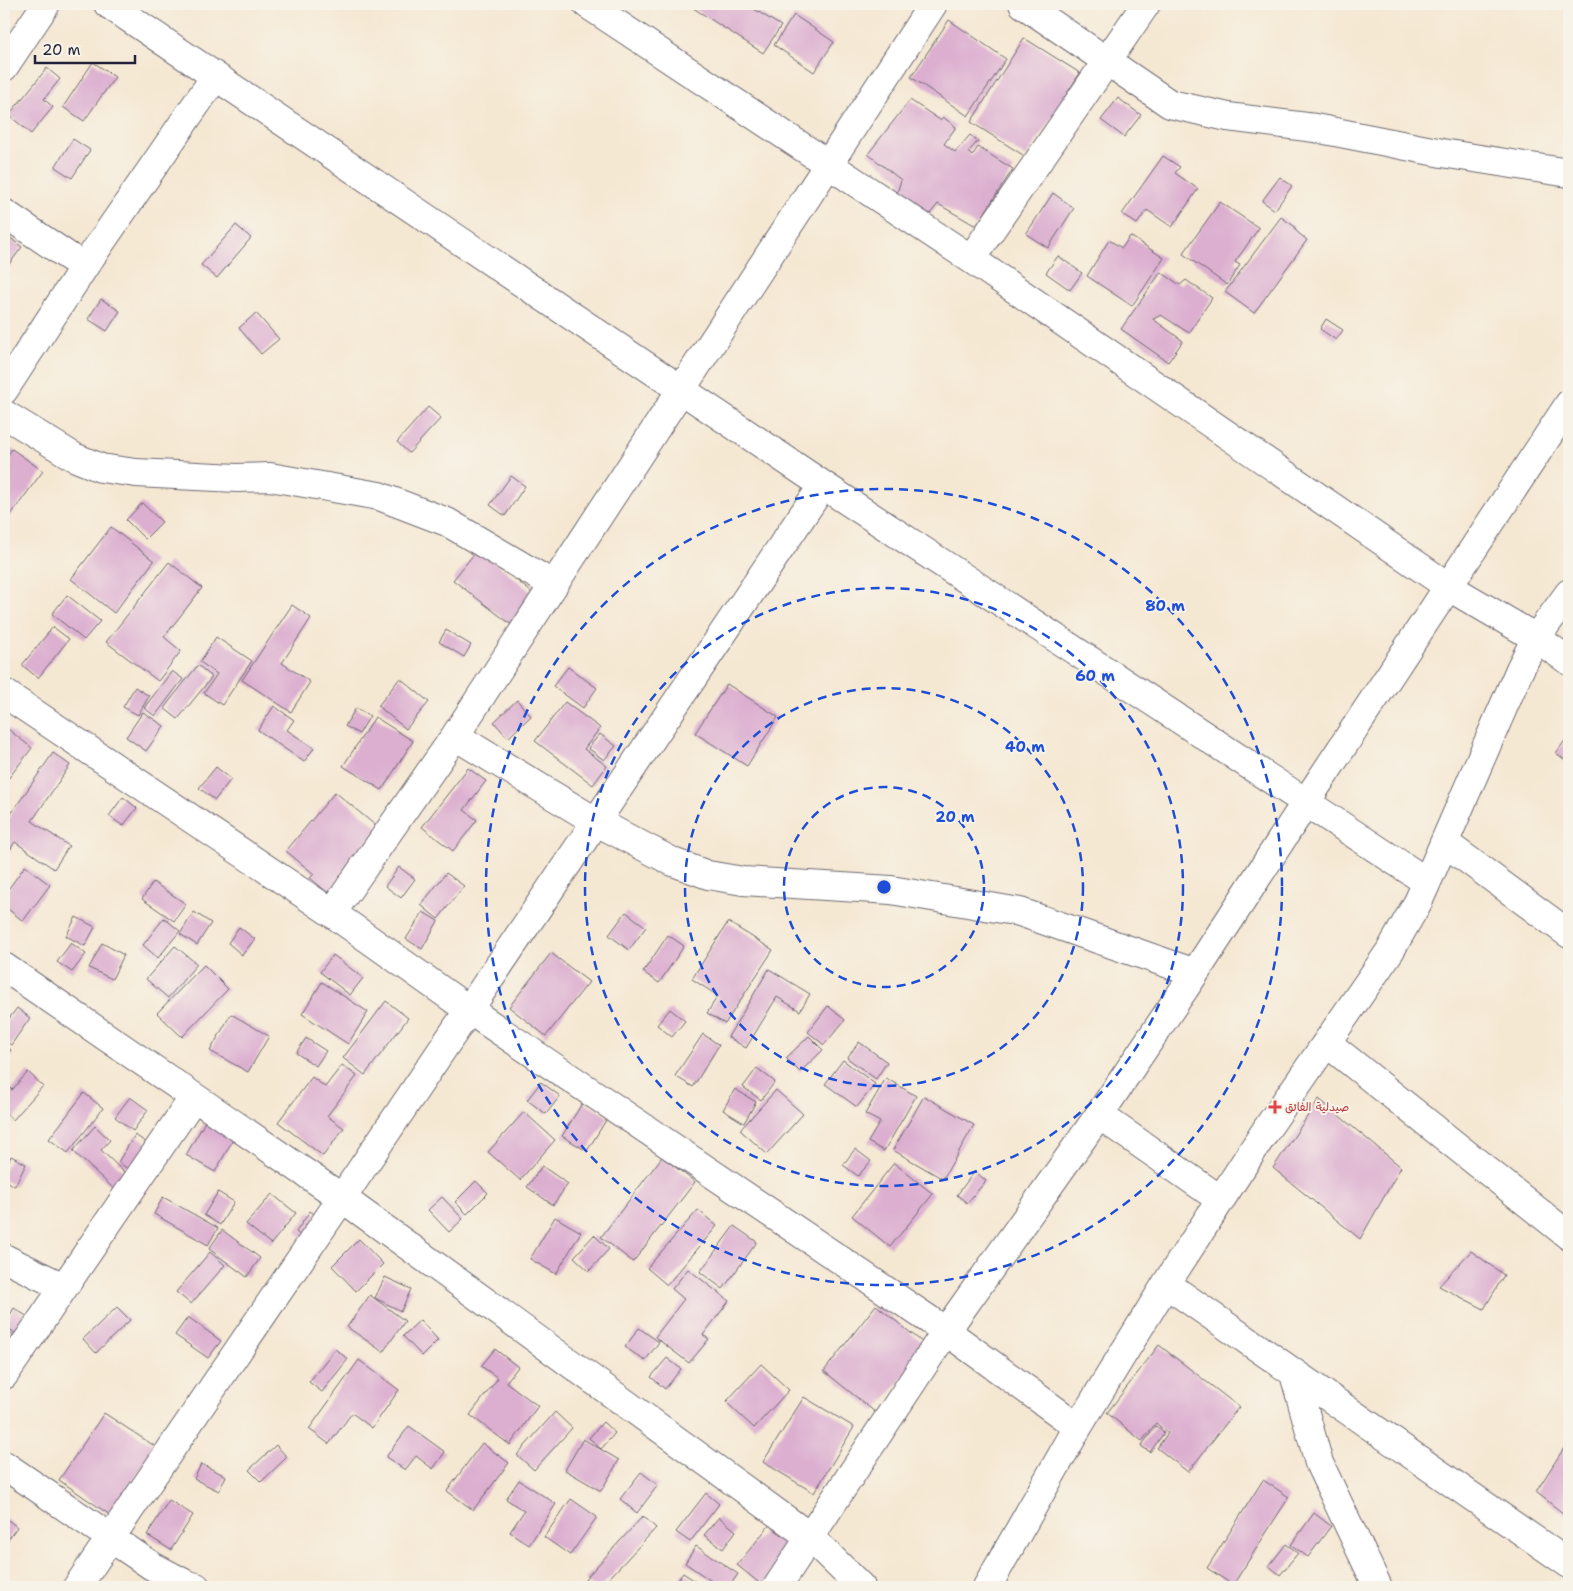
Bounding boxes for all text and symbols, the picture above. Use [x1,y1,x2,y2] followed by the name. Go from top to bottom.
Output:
[35,32,135,64] scale bar
[42,40,81,60] text: 20 m
[1145,596,1185,616] text: 80 m
[1075,666,1115,686] text: 60 m
[1005,737,1045,757] text: 40 m
[935,807,975,827] text: 20 m
[875,878,893,896] centre of rings
[1285,1099,1349,1115] place label: صيدلية الفائق
[1269,1101,1281,1113] marker: صيدلية الفائق

